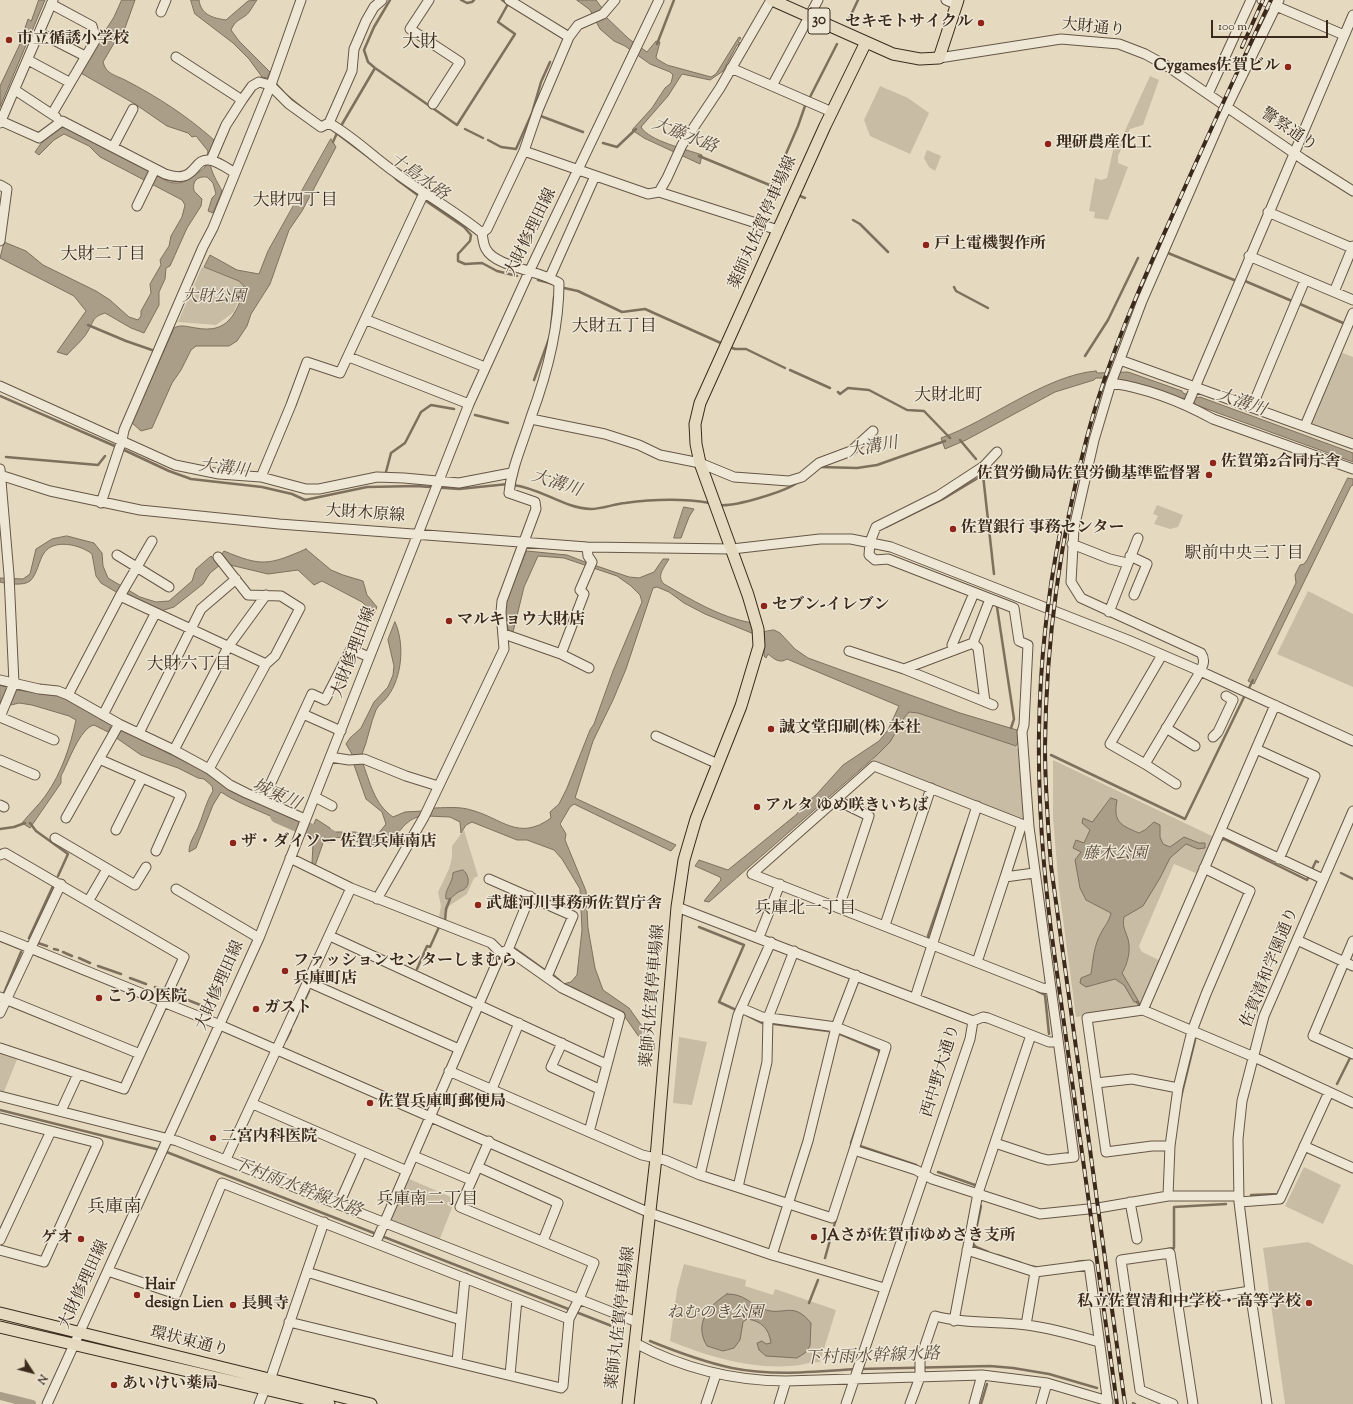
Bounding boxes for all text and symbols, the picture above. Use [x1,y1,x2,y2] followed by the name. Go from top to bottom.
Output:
[808,8,830,34] road number: 30
[1213,12,1330,38] scale bar
[845,13,973,33] place label: セキモトサイクル
[1060,16,1126,42] street label: 大財通り
[976,18,986,28] marker: セキモトサイクル
[1218,18,1247,36] text: 100 m
[17,30,129,50] place label: 市立循誘小学校
[402,33,438,55] district label: 大財
[4,35,14,45] marker: 市立循誘小学校
[1154,57,1280,77] place label: Cygames佐賀ビル
[1283,62,1293,72] marker: Cygames佐賀ビル
[1256,105,1320,157] street label: 警察通り
[649,115,719,159] water label: 大藤水路
[1056,134,1152,154] place label: 理研農産化工
[1043,139,1053,149] marker: 理研農産化工
[384,150,452,206] water label: 十島水路
[726,153,802,293] street label: 薬師丸佐賀停車場線
[502,186,562,280] street label: 大財修理田線
[253,192,337,212] district label: 大財四丁目
[934,235,1046,255] place label: 戸上電機製作所
[921,240,931,250] marker: 戸上電機製作所
[61,246,145,266] district label: 大財二丁目
[182,288,246,308] park label: 大財公園
[572,318,656,338] district label: 大財五丁目
[1214,386,1268,422] water label: 大溝川
[914,387,982,407] district label: 大財北町
[846,435,900,463] water label: 大溝川
[1221,453,1340,473] place label: 佐賀第2合同庁舎
[197,457,251,483] water label: 大溝川
[1208,458,1218,468] marker: 佐賀第2合同庁舎
[977,465,1201,485] place label: 佐賀労働局佐賀労働基準監督署
[529,467,583,503] water label: 大溝川
[1204,470,1214,480] marker: 佐賀労働局佐賀労働基準監督署
[324,503,406,527] street label: 大財木原線
[961,519,1124,539] place label: 佐賀銀行 事務センター
[948,524,958,534] marker: 佐賀銀行 事務センター
[1185,545,1303,565] district label: 駅前中央三丁目
[772,596,889,616] place label: セブン-イレブン
[759,601,769,611] marker: セブン-イレブン
[329,605,381,701] street label: 大財修理田線
[457,611,585,631] place label: マルキョウ大財店
[444,616,454,626] marker: マルキョウ大財店
[147,656,231,676] district label: 大財六丁目
[779,719,921,739] place label: 誠文堂印刷(株) 本社
[766,724,776,734] marker: 誠文堂印刷(株) 本社
[249,776,303,816] water label: 城東川
[765,797,928,817] place label: アルタ ゆめ咲きいちば
[752,802,762,812] marker: アルタ ゆめ咲きいちば
[241,833,436,853] place label: ザ・ダイソー 佐賀兵庫南店
[228,838,238,848] marker: ザ・ダイソー 佐賀兵庫南店
[1083,845,1147,865] park label: 藤木公園
[486,895,662,915] place label: 武雄河川事務所佐賀庁舎
[473,900,483,910] marker: 武雄河川事務所佐賀庁舎
[754,900,856,920] district label: 兵庫北一丁目
[1238,905,1304,1031] street label: 佐賀清和学園通り
[638,923,670,1069] street label: 薬師丸佐賀停車場線
[193,938,249,1034] street label: 大財修理田線
[293,952,517,990] place label: ファッションセンターしまむら 兵庫町店
[280,966,290,976] marker: ファッションセンターしまむら 兵庫町店
[107,988,187,1008] place label: こうの医院
[94,993,104,1003] marker: こうの医院
[264,999,312,1019] place label: ガスト
[251,1004,261,1014] marker: ガスト
[919,1022,965,1120] street label: 西中野大通り
[378,1093,506,1113] place label: 佐賀兵庫町郵便局
[365,1098,375,1108] marker: 佐賀兵庫町郵便局
[221,1128,317,1148] place label: 二宮内科医院
[208,1133,218,1143] marker: 二宮内科医院
[230,1155,364,1223] water label: 下村雨水幹線水路
[376,1191,478,1211] district label: 兵庫南二丁目
[87,1198,141,1220] district label: 兵庫南
[822,1227,1016,1247] place label: JAさが佐賀市ゆめさき支所
[41,1229,73,1249] place label: ゲオ
[809,1232,819,1242] marker: JAさが佐賀市ゆめさき支所
[76,1234,86,1244] marker: ゲオ
[56,1237,114,1333] street label: 大財修理田線
[604,1245,640,1391] street label: 薬師丸佐賀停車場線
[145,1276,224,1314] place label: Hair design Lien
[132,1290,142,1300] marker: Hair design Lien
[1077,1293,1301,1313] place label: 私立佐賀清和中学校・高等学校
[241,1295,289,1315] place label: 長興寺
[1304,1298,1314,1308] marker: 私立佐賀清和中学校・高等学校
[228,1300,238,1310] marker: 長興寺
[667,1304,763,1324] park label: ねむのき公園
[148,1324,230,1362] street label: 環状東通り
[804,1345,940,1371] water label: 下村雨水幹線水路
[12,1352,52,1392] north arrow
[33,1371,51,1387] text: N
[122,1375,218,1395] place label: あいけい薬局
[109,1380,119,1390] marker: あいけい薬局

